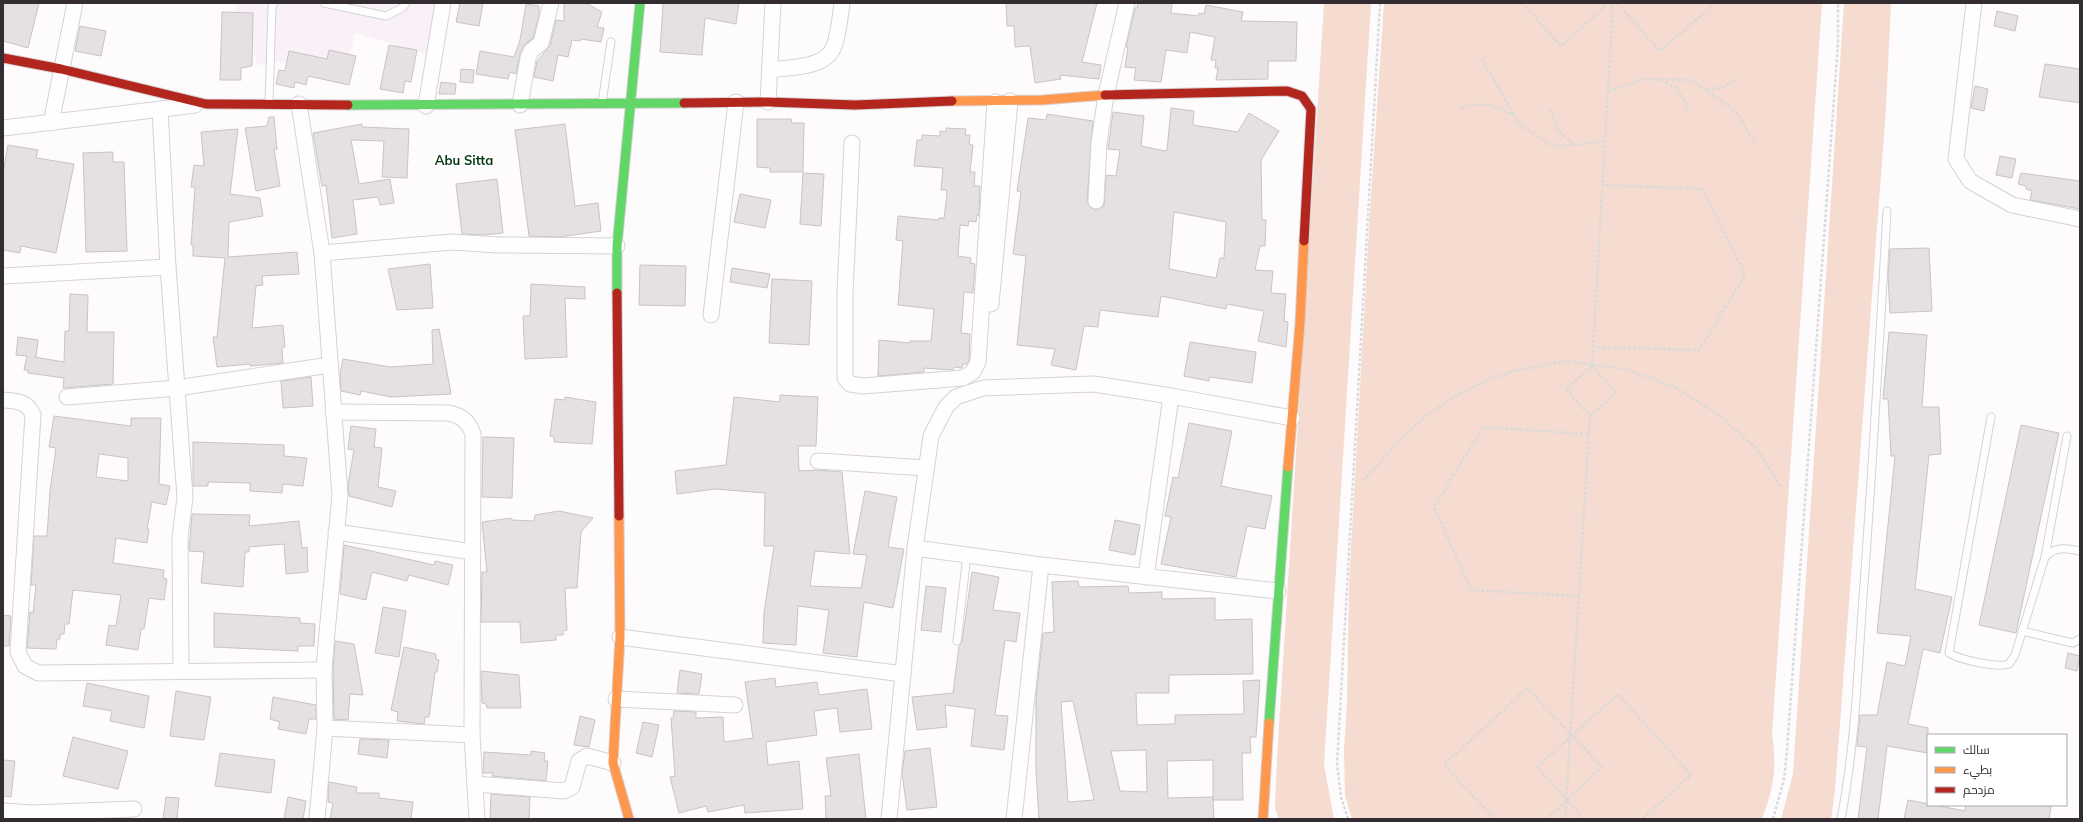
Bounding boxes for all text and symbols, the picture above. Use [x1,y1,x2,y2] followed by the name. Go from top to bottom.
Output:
[435,152,493,168] district label: Abu Sitta
[1927,734,2067,806] legend
[1963,742,1990,757] text: سالك
[1963,762,1992,780] text: بطيء
[1963,782,1995,798] text: مزدحم

